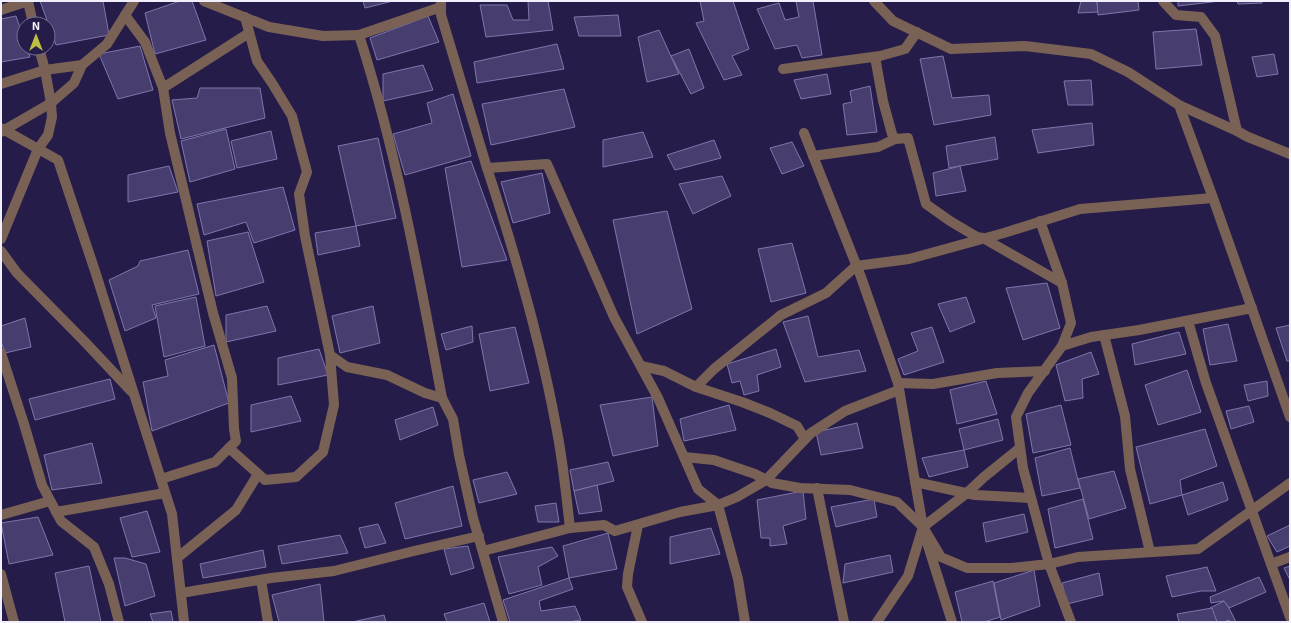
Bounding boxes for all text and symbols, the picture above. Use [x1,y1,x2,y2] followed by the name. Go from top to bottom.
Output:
[16,16,56,56] north arrow
[32,19,40,32] text: N

